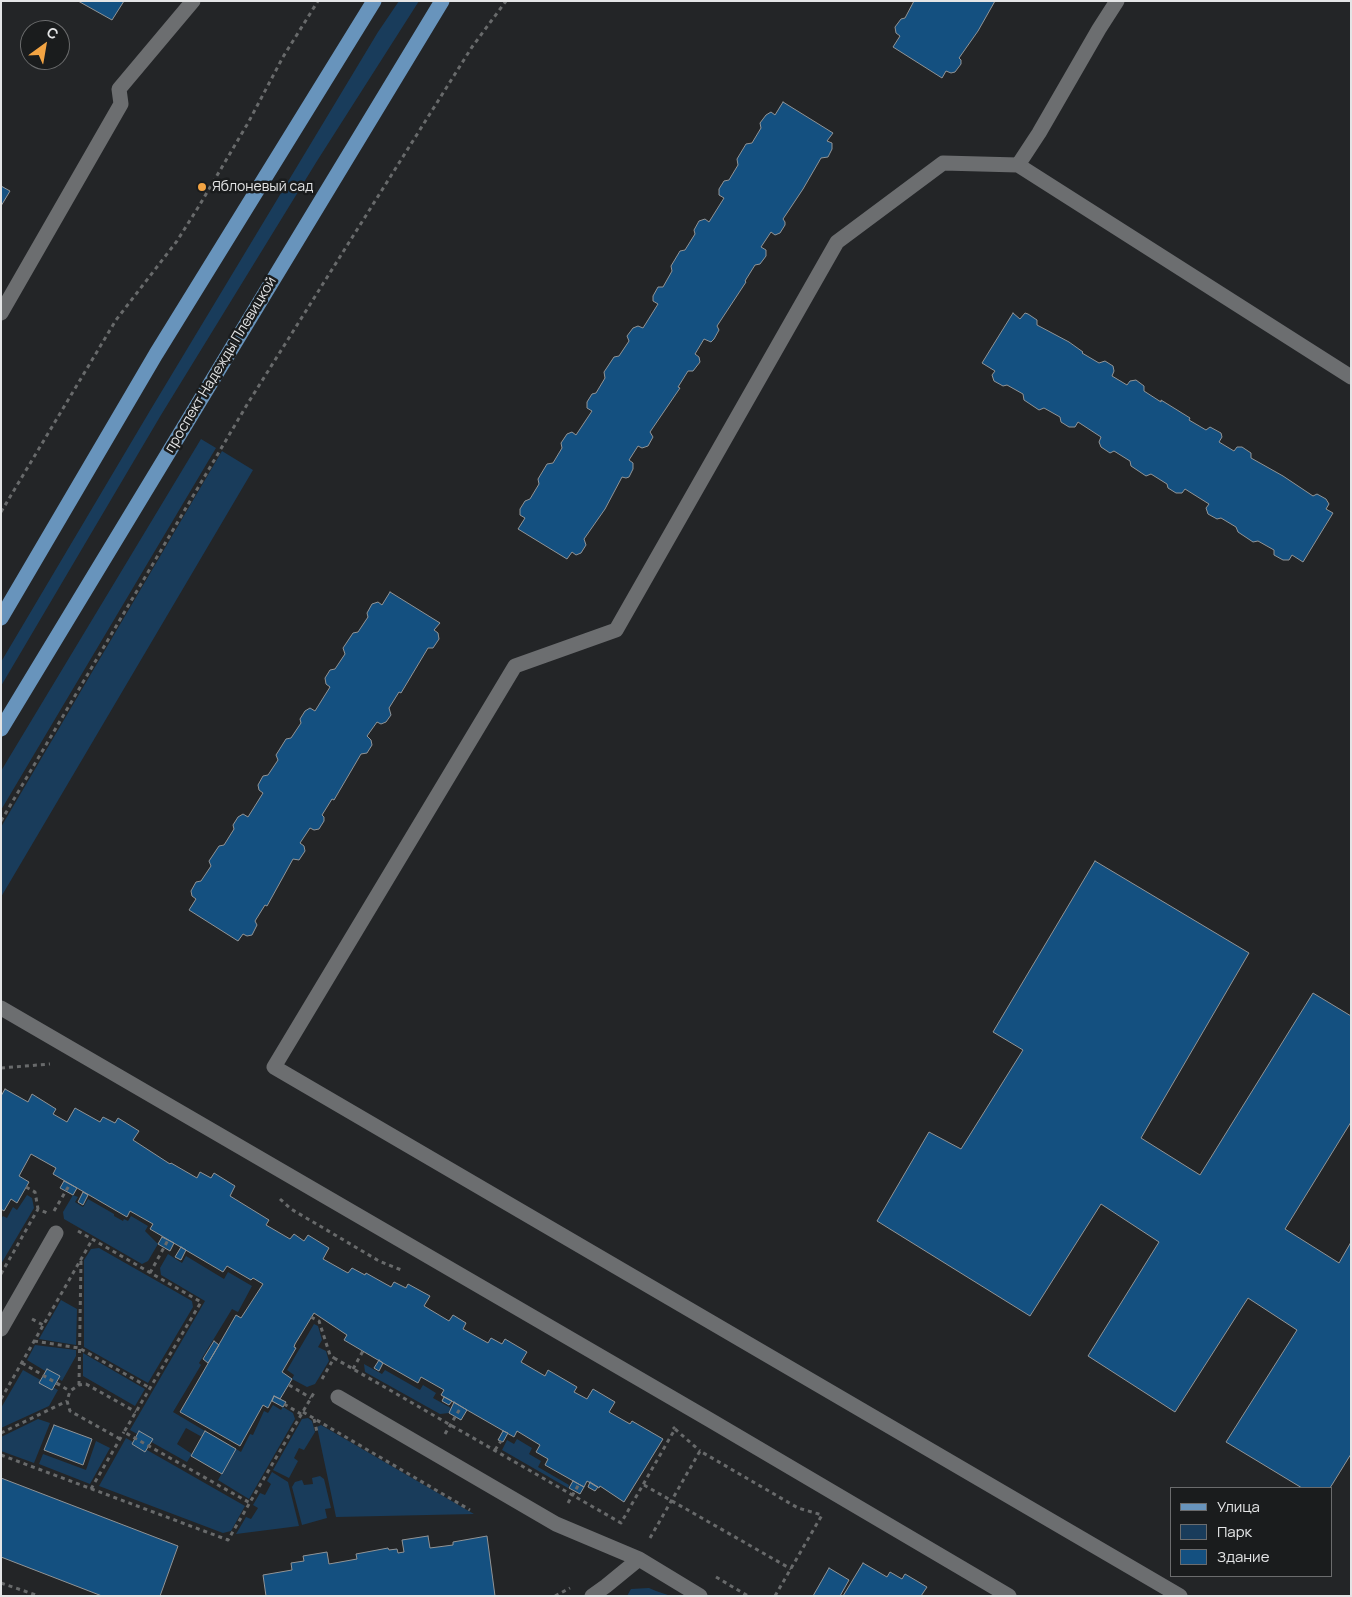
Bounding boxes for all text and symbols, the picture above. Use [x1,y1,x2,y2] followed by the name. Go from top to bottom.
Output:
[20,20,70,70] north arrow
[43,22,62,44] text: С
[212,179,313,195] place label: Яблоневый сад
[196,181,208,193] marker: Яблоневый сад
[162,274,280,456] street label: проспект Надежды Плевицкой
[1170,1487,1332,1577] legend
[1217,1496,1260,1517] text: Улица
[1217,1521,1252,1542] text: Парк
[1217,1546,1269,1567] text: Здание

